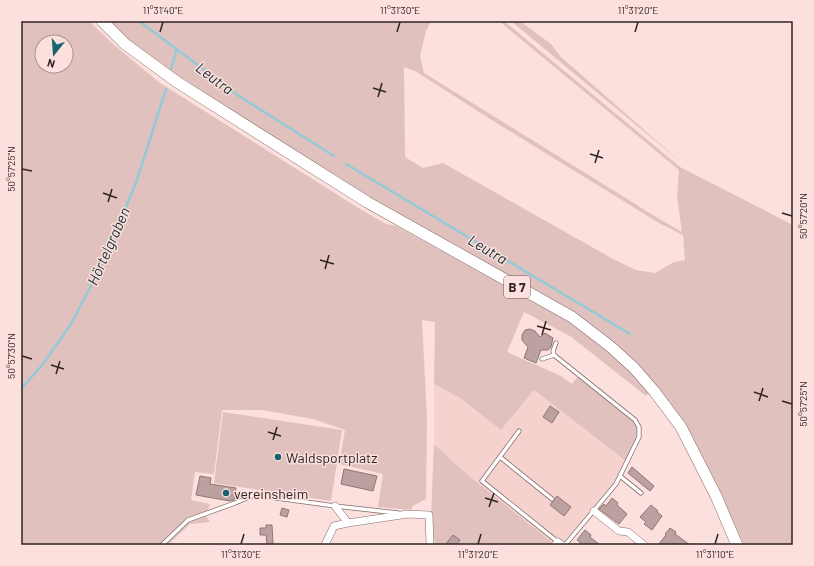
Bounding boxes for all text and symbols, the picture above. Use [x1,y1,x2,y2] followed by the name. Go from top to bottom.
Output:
[143,4,183,16] text: 11°31'40"E
[380,4,420,16] text: 11°31'30"E
[618,4,658,16] text: 11°31'20"E
[34,34,74,74] north arrow
[46,57,56,71] text: N
[193,58,237,98] water label: Leutra
[5,146,17,192] text: 50°57'25"N
[797,193,809,239] text: 50°57'20"N
[83,204,133,288] water label: Hörtelgraben
[465,230,511,268] water label: Leutra
[504,276,530,298] road number: B 7
[5,333,17,379] text: 50°57'30"N
[797,381,809,427] text: 50°57'25"N
[286,449,377,466] place label: Waldsportplatz
[273,452,283,462] marker: Waldsportplatz
[234,485,308,502] place label: vereinsheim
[221,488,231,498] marker: vereinsheim
[221,548,261,560] text: 11°31'30"E
[458,548,498,560] text: 11°31'20"E
[696,548,734,560] text: 11°31'10"E

